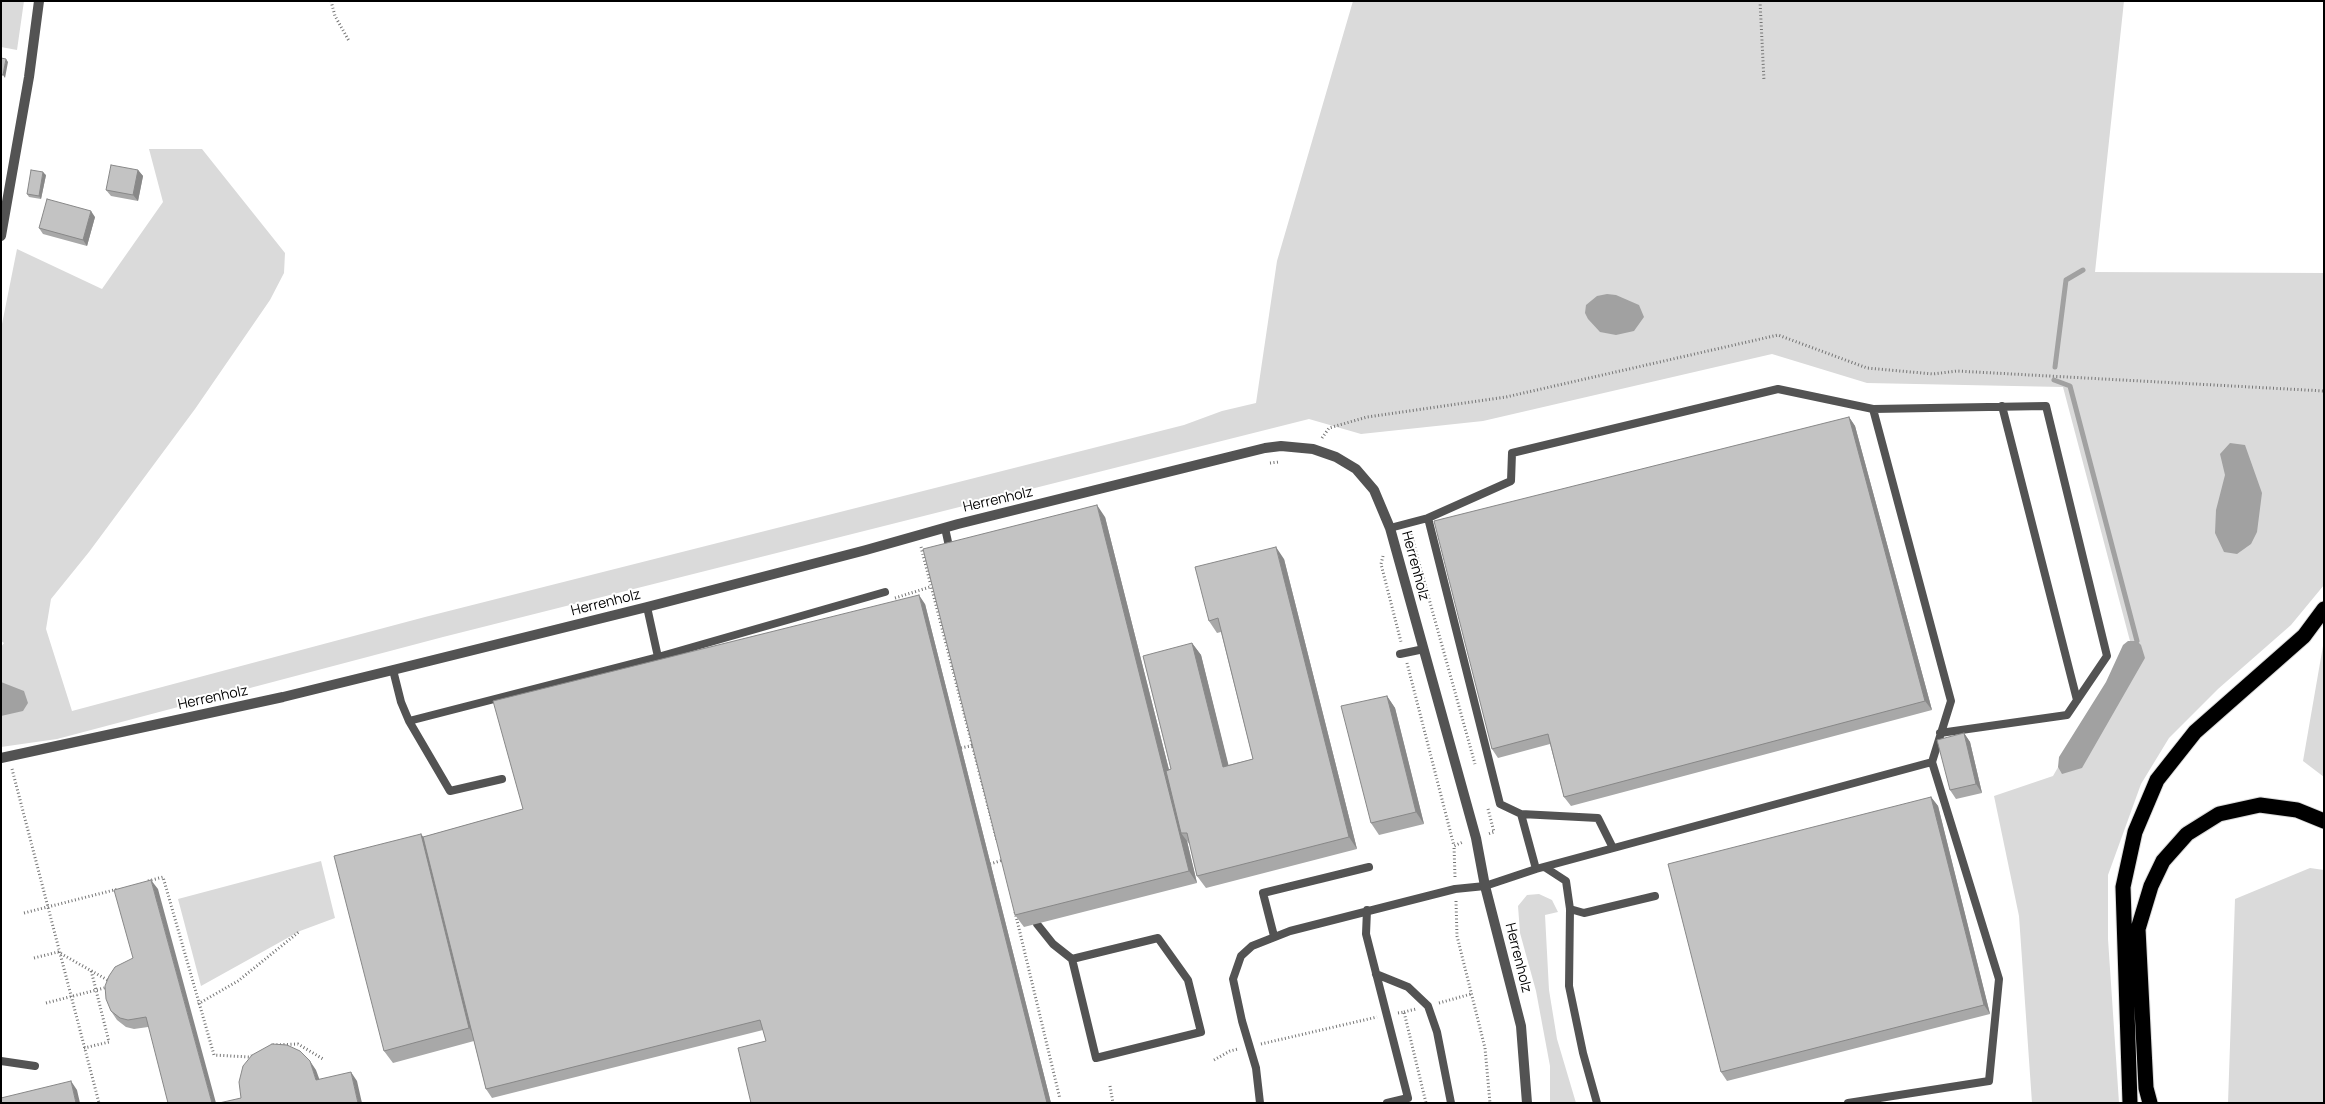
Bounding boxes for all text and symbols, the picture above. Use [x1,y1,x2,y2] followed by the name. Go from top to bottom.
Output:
[961,484,1035,516] street label: Herrenholz
[1398,529,1432,603] street label: Herrenholz
[569,586,643,620] street label: Herrenholz
[176,682,250,714] street label: Herrenholz
[1501,921,1535,995] street label: Herrenholz

